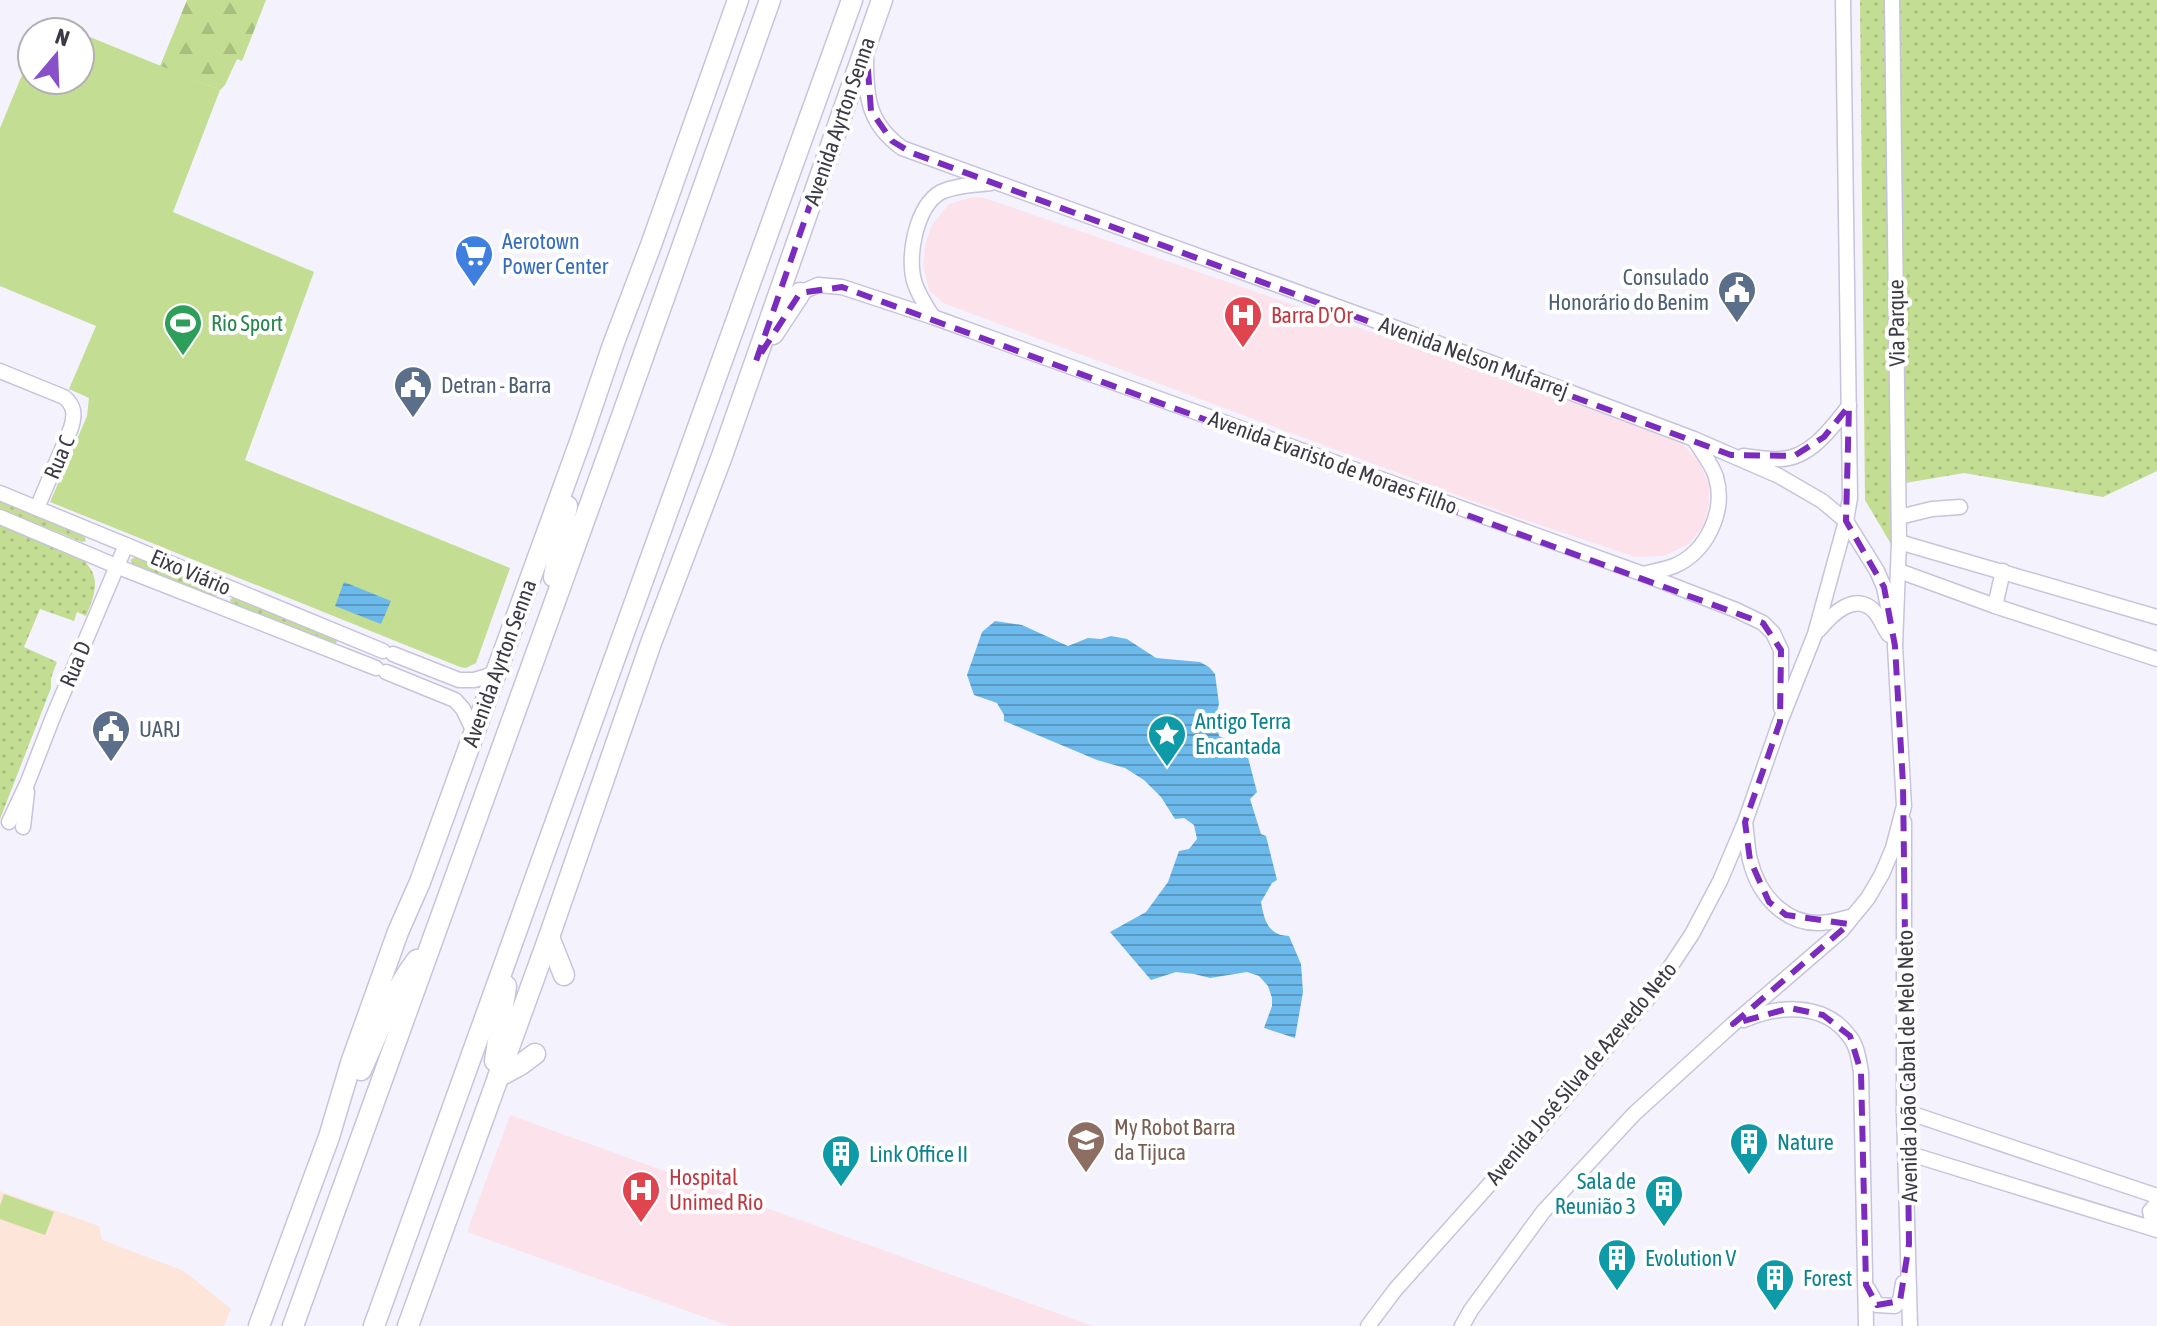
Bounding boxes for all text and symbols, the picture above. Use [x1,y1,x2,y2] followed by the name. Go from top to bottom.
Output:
[16,16,96,96] north arrow
[52,23,73,51] text: N
[798,34,880,208] street label: Avenida Ayrton Senna
[502,228,609,279] place label: Aerotown Power Center
[453,233,495,288] supermarket icon: Aerotown Power Center
[1548,264,1709,315] place label: Consulado Honorário do Benim
[1716,269,1758,324] public building icon: Consulado Honorário do Benim
[1882,279,1910,367] street label: Via Parque
[1222,294,1264,349] hospital icon: Barra D'Or
[162,302,204,357] sports icon: Rio Sport
[1271,302,1353,328] place label: Barra D'Or
[211,310,283,336] place label: Rio Sport
[1376,311,1572,403] street label: Avenida Nelson Mufarrej
[392,364,434,419] public building icon: Detran - Barra
[441,372,552,398] place label: Detran - Barra
[1205,405,1461,519] street label: Avenida Evaristo de Moraes Filho
[38,431,80,483] street label: Rua C
[147,544,235,600] street label: Eixo Viário
[457,576,541,750] street label: Avenida Ayrton Senna
[54,637,96,691] street label: Rua D
[90,708,132,763] public building icon: UARJ
[1195,708,1291,759] place label: Antigo Terra Encantada
[1146,713,1188,768] place icon: Antigo Terra Encantada
[139,716,181,742] place label: UARJ
[1892,930,1922,1202] street label: Avenida João Cabral de Melo Neto
[1480,956,1682,1190] street label: Avenida José Silva de Azevedo Neto
[1114,1114,1236,1165] place label: My Robot Barra da Tijuca
[1065,1119,1107,1174] school or university icon: My Robot Barra da Tijuca
[1728,1121,1770,1176] building icon: Nature
[1777,1129,1834,1155] place label: Nature
[820,1133,862,1188] building icon: Link Office II
[869,1141,968,1167] place label: Link Office II
[669,1164,763,1215] place label: Hospital Unimed Rio
[1555,1168,1636,1219] place label: Sala de Reunião 3
[620,1169,662,1224] hospital icon: Hospital Unimed Rio
[1643,1173,1685,1228] building icon: Sala de Reunião 3
[1596,1237,1638,1292] building icon: Evolution V
[1645,1245,1736,1271] place label: Evolution V
[1754,1257,1796,1312] building icon: Forest
[1803,1265,1852,1291] place label: Forest

